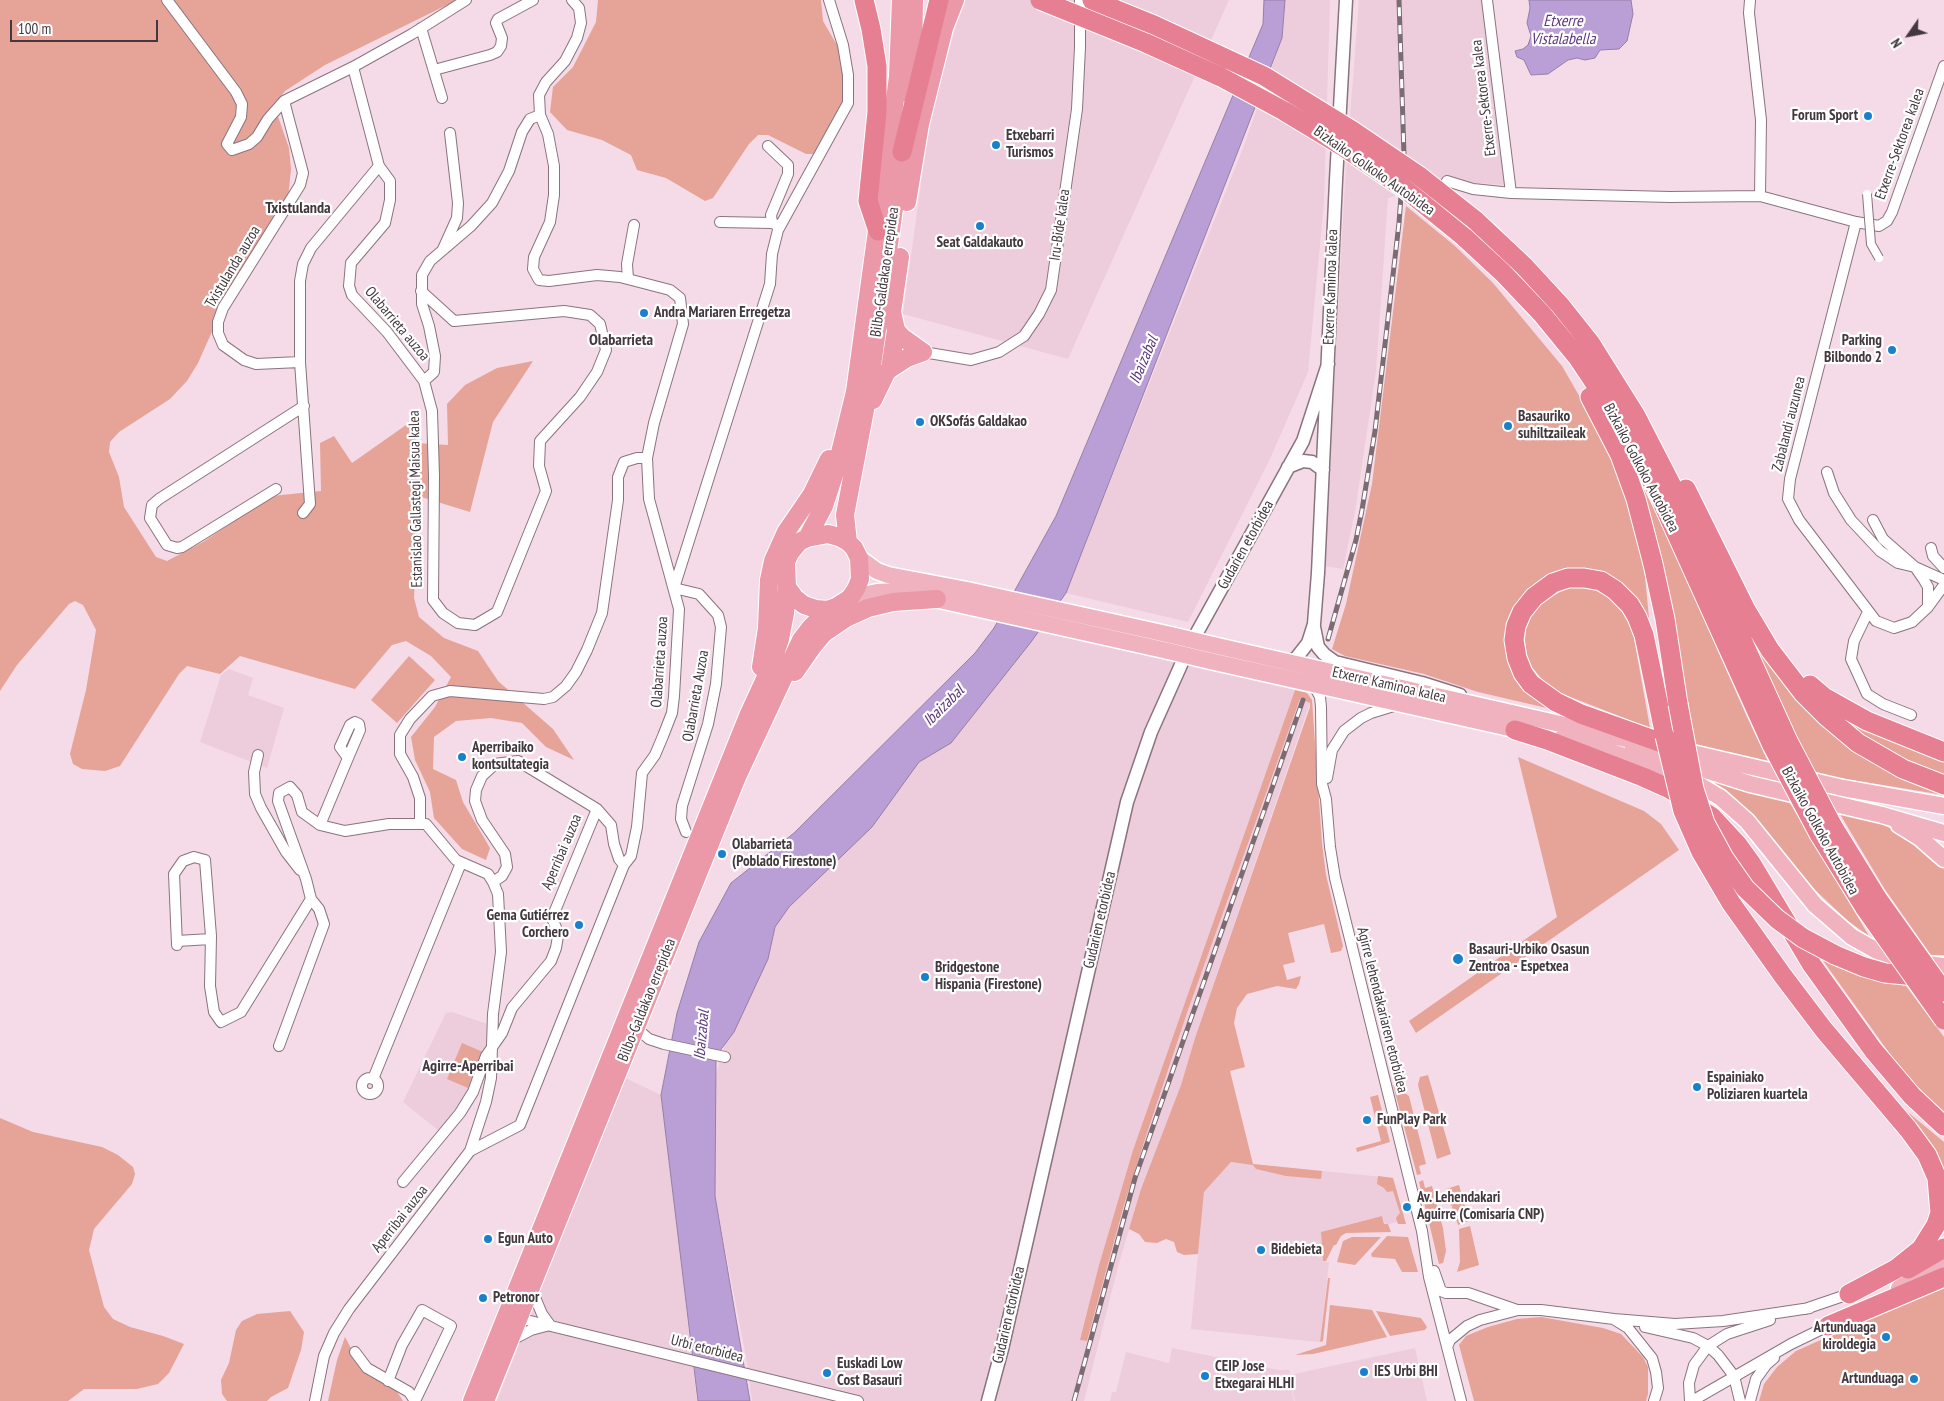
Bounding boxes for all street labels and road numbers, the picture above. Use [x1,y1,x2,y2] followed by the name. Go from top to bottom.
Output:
[1468,39,1500,157] street label: Etxerre-Sektorea kalea
[1872,86,1928,202] street label: Etxerre-Sektorea kalea
[1310,122,1438,220] street label: Bizkaiko Golkoko Autobidea
[1046,188,1074,262] street label: Iru-Bide kalea
[867,206,903,338] street label: Bilbo-Galdakao errepidea
[202,223,264,311] street label: Txistulanda auzoa
[1320,229,1342,345] street label: Etxerre Kaminoa kalea
[361,283,433,365] street label: Olabarrieta auzoa
[1769,375,1809,473] street label: Zabalandi auzunea
[1599,400,1683,536] street label: Bizkaiko Golkoko Autobidea
[405,410,427,588] street label: Estanislao Gallastegi Maisua kalea
[1214,497,1278,593] street label: Gudarien etorbidea
[648,616,672,708] street label: Olabarrieta auzoa
[679,649,713,743] street label: Olabarrieta Auzoa
[1331,663,1447,707] street label: Etxerre Kaminoa kalea
[1777,764,1863,898] street label: Bizkaiko Golkoko Autobidea
[538,811,586,893] street label: Aperribai auzoa
[1080,870,1120,970] street label: Gudarien etorbidea
[1353,925,1411,1095] street label: Agirre lehendakariaren etorbidea
[614,936,680,1064] street label: Bilbo-Galdakao errepidea
[368,1182,432,1256] street label: Aperribai auzoa
[989,1265,1029,1365] street label: Gudarien etorbidea
[669,1331,745,1367] street label: Urbi etorbidea

